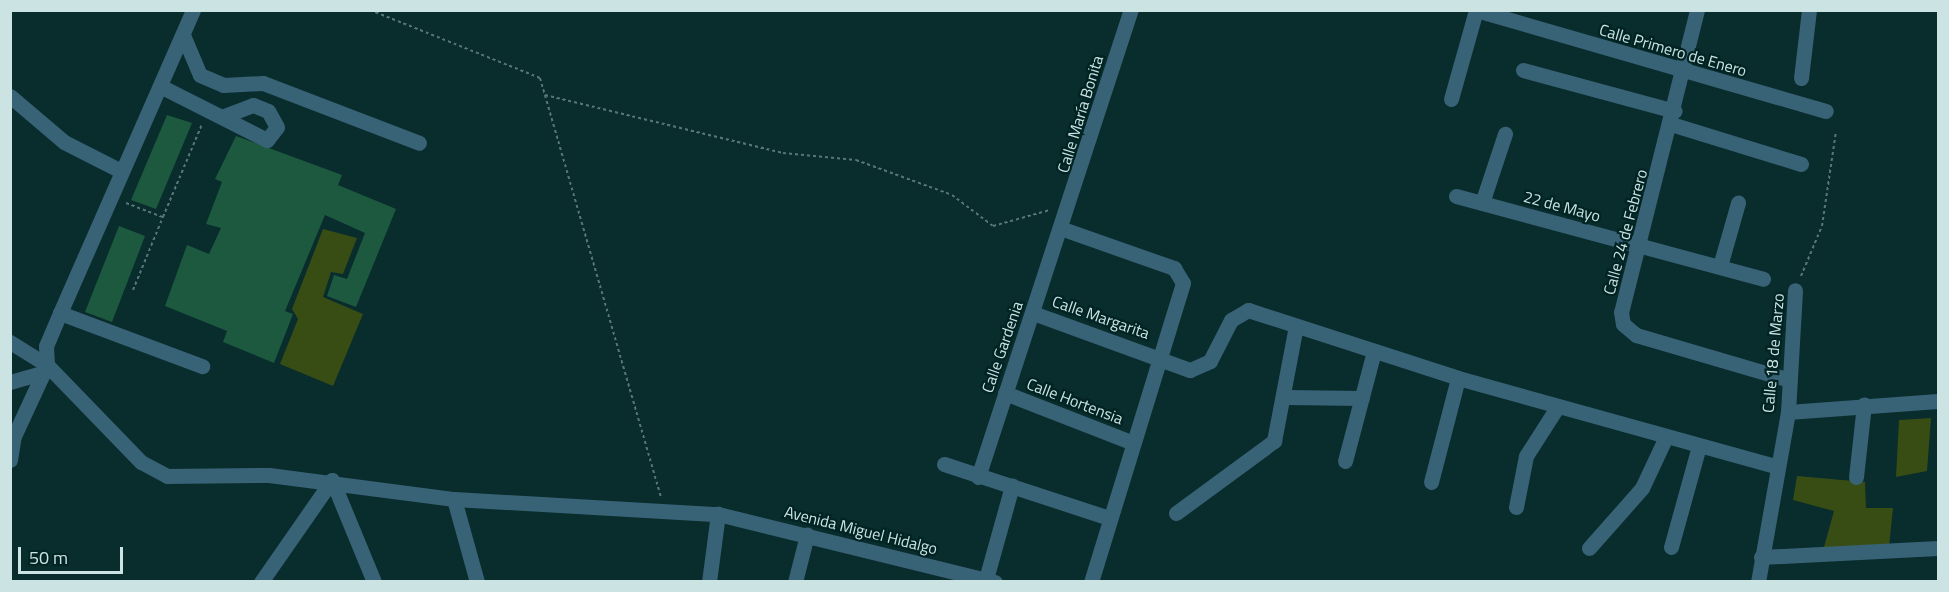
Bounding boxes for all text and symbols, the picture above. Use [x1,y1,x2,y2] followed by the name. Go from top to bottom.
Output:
[1597,20,1749,80] street label: Calle Primero de Enero
[1053,53,1107,175] street label: Calle María Bonita
[1599,167,1651,297] street label: Calle 24 de Febrero
[1521,187,1603,225] street label: 22 de Mayo
[1050,291,1152,343] street label: Calle Margarita
[1758,292,1788,414] street label: Calle 18 de Marzo
[977,299,1027,395] street label: Calle Gardenia
[1024,374,1126,428] street label: Calle Hortensia
[782,502,940,558] street label: Avenida Miguel Hidalgo
[21,535,126,573] scale bar
[29,544,68,571] text: 50 m

